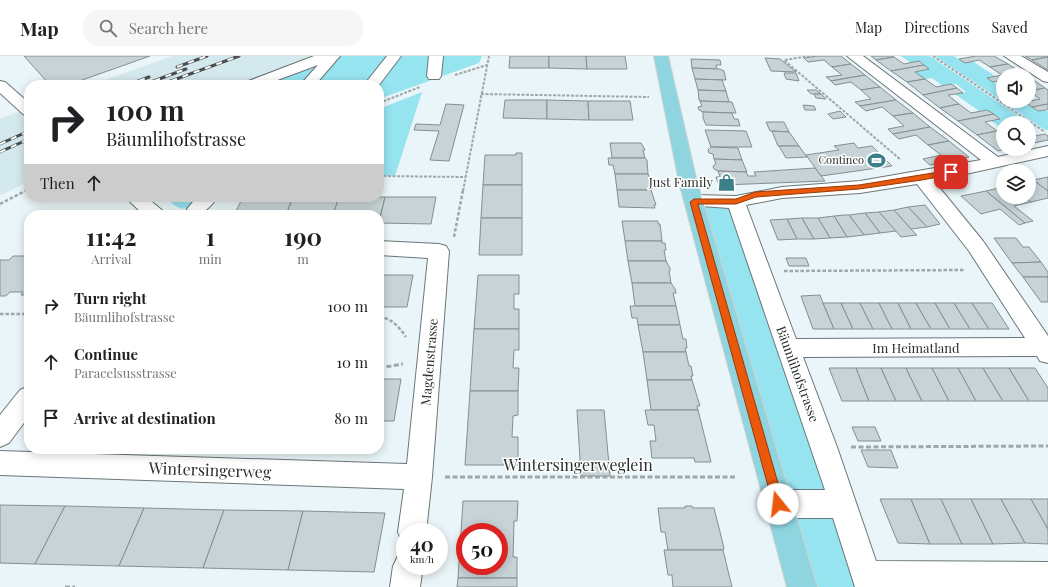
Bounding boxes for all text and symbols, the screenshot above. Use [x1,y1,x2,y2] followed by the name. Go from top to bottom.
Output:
[83,10,363,46] search box
[20,15,59,41] text: Map
[97,17,119,39] icon: search
[129,18,208,38] text: Search here
[855,18,882,37] text: Map
[904,18,970,37] text: Directions
[992,18,1028,37] text: Saved
[996,68,1036,204] map controls
[996,68,1036,108] button: sound
[106,91,185,128] text: 100 m
[40,96,92,148] icon: right
[996,116,1036,156] button: search
[106,127,246,151] text: Bäumlihofstrasse
[867,150,887,170] sports icon: Contineo
[819,152,864,167] place label: Contineo
[934,155,968,189] pin
[940,161,962,183] icon: arrive
[996,164,1036,204] button: layers
[83,172,105,194] icon: ahead
[716,172,736,192] shop icon: Just Family
[40,173,75,193] text: Then
[648,173,713,190] place label: Just Family
[86,220,137,252] text: 11:42
[206,220,215,252] text: 1
[284,220,322,252] text: 190
[91,250,131,267] text: Arrival
[199,250,222,267] text: min
[297,250,309,267] text: m
[74,288,147,308] text: Turn right
[40,295,62,317] icon: right
[327,296,368,316] text: 100 m
[74,308,175,325] text: Bäumlihofstrasse
[416,317,441,406] street label: Magdenstrasse
[773,323,824,425] street label: Bäumlihofstrasse
[872,339,960,356] street label: Im Heimatland
[74,344,138,364] text: Continue
[40,351,62,373] icon: ahead
[336,352,368,372] text: 10 m
[74,364,177,381] text: Paracelsusstrasse
[40,407,62,429] icon: arrive
[74,408,216,428] text: Arrive at destination
[334,408,368,428] text: 80 m
[502,454,653,475] street label: Wintersingerweglein
[147,457,272,482] street label: Wintersingerweg
[757,483,799,525] position arrow
[456,523,508,575] speed limit sign: 50
[410,530,434,557] text: 40
[410,552,434,566] text: km/h

